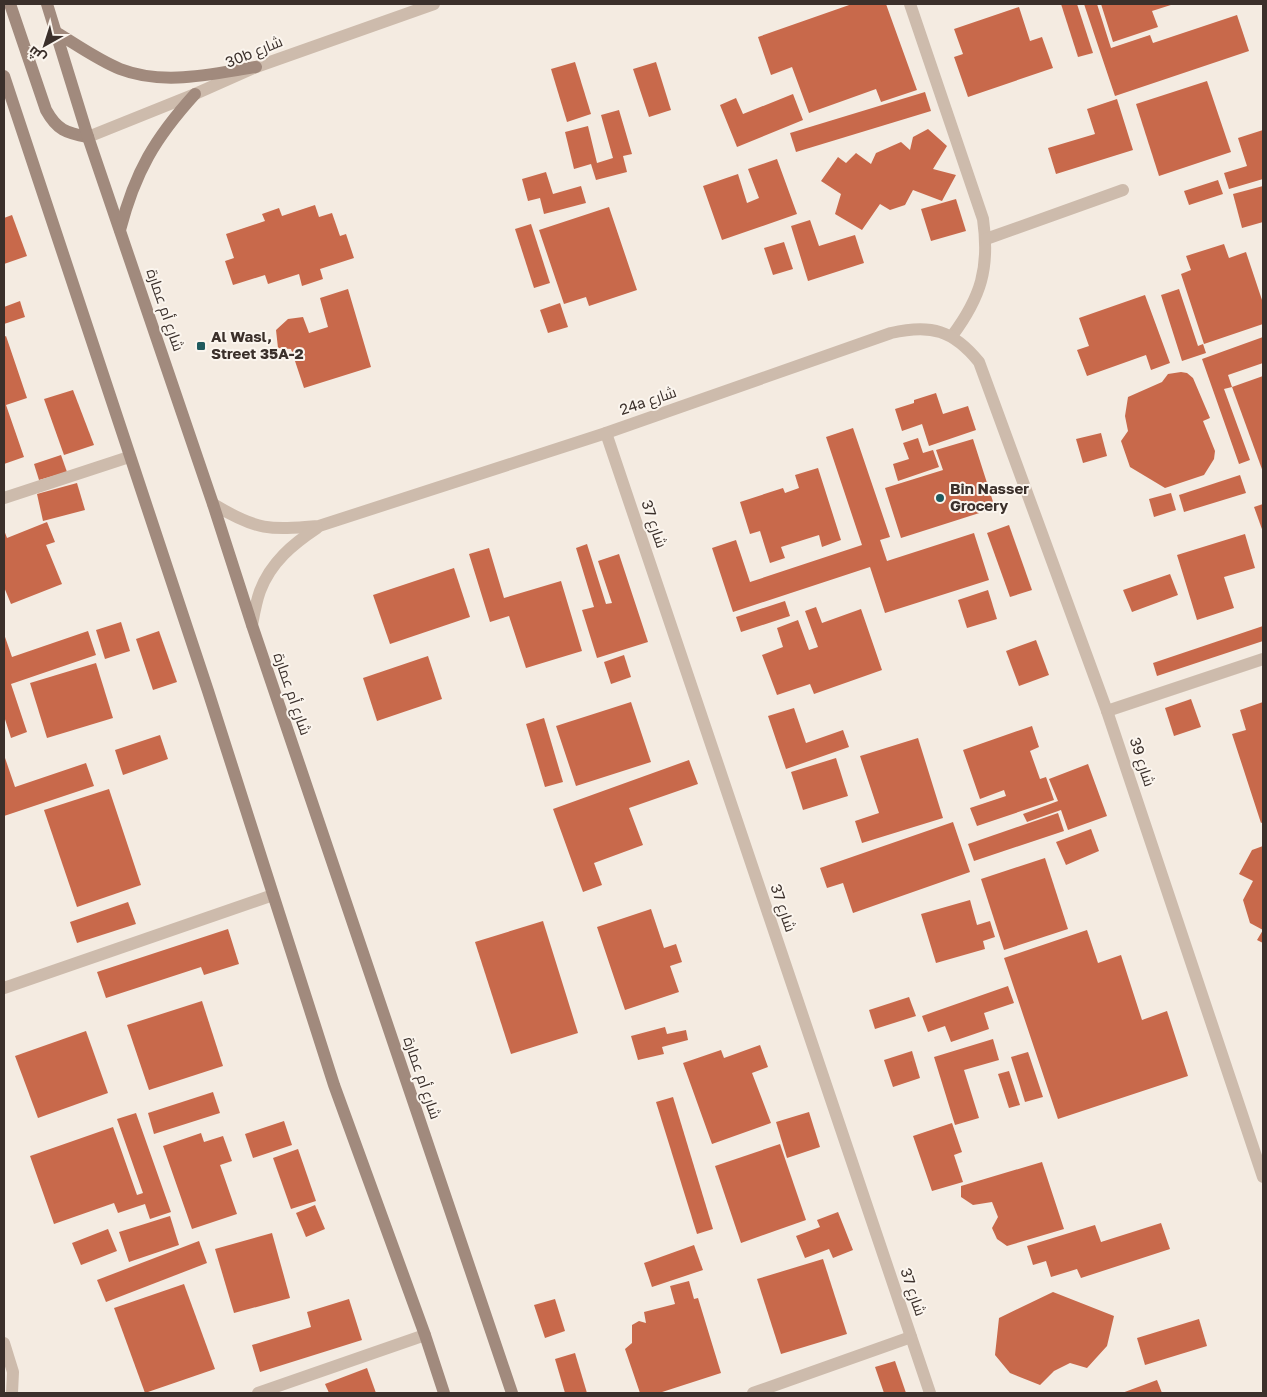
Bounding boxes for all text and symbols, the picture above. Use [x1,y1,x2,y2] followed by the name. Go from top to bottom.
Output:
[20,20,70,70] north arrow
[222,31,286,73] street label: 30b شارع
[24,42,49,68] text: ش
[141,266,188,354] street label: شارع أم عمارة
[211,327,304,362] place label: Al Wasl, Street 35A-2
[195,340,207,352] marker: Al Wasl, Street 35A-2
[617,382,680,421] street label: 24a شارع
[950,479,1029,514] place label: Bin Nasser Grocery
[934,492,946,504] marker: Bin Nasser Grocery
[636,497,672,551] street label: شارع 37
[268,650,315,738] street label: شارع أم عمارة
[1124,735,1159,789] street label: شارع 39
[765,881,801,935] street label: شارع 37
[398,1034,445,1122] street label: شارع أم عمارة
[895,1265,931,1319] street label: شارع 37

